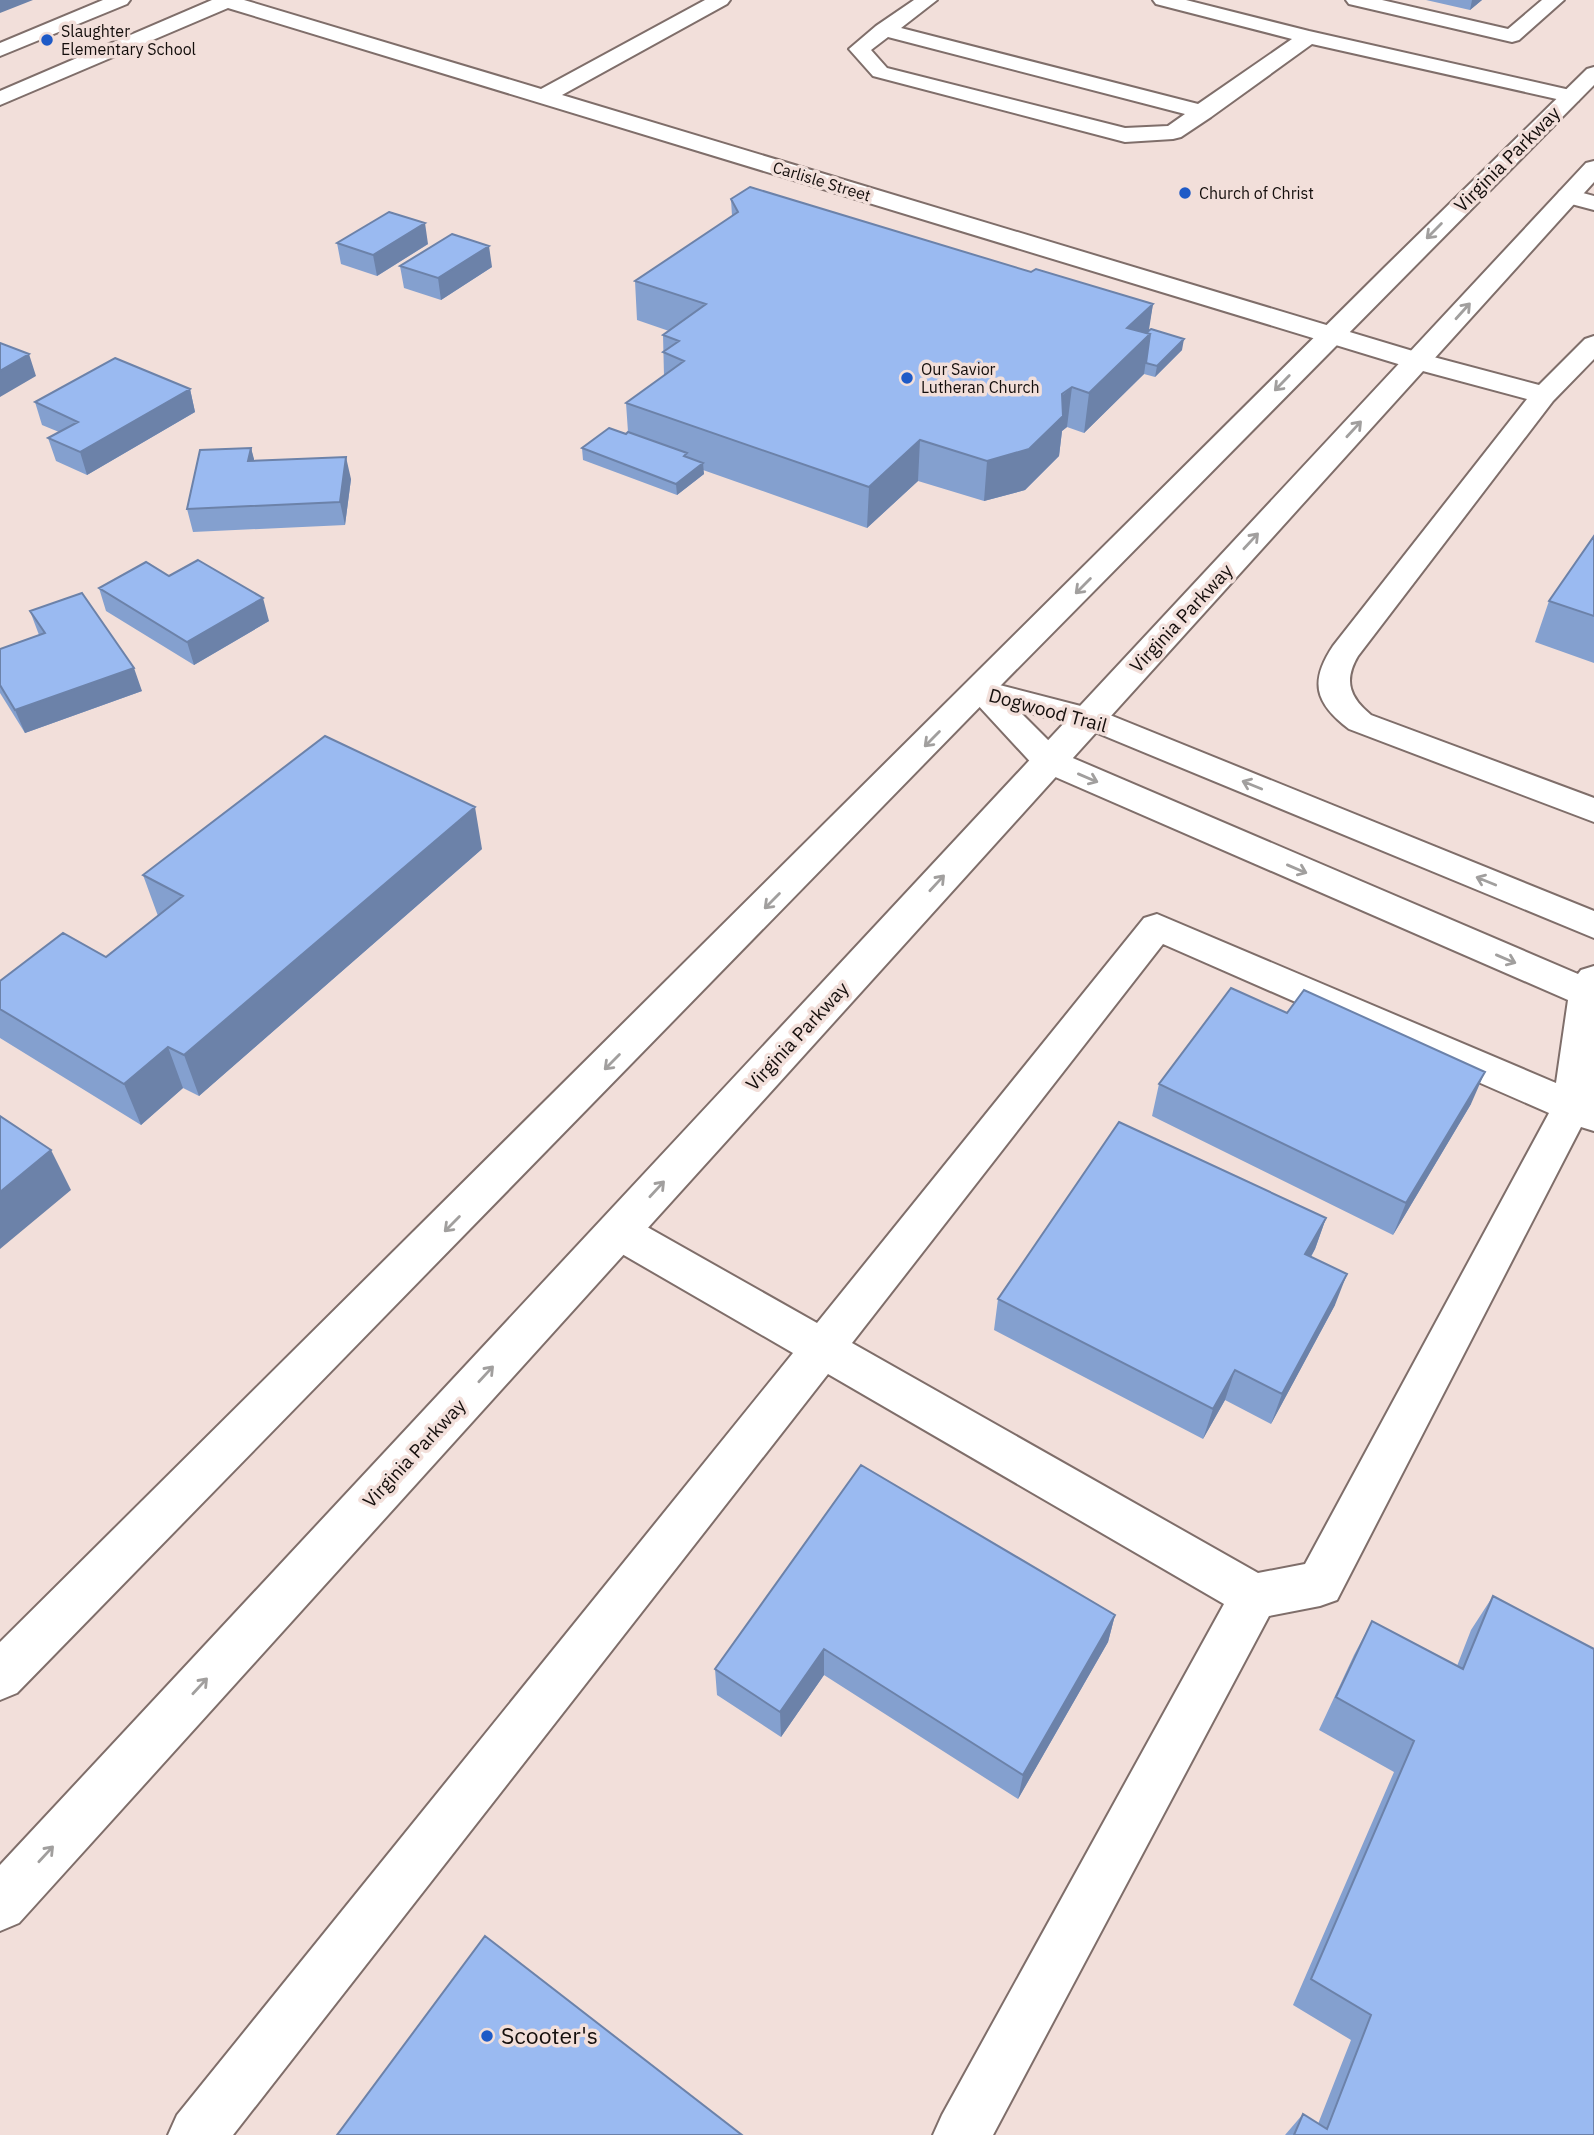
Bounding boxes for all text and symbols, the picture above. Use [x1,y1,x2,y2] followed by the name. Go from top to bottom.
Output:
[61,21,196,59] place label: Slaughter Elementary School
[39,32,55,48] marker: Slaughter Elementary School
[1449,101,1565,217] street label: Virginia Parkway
[771,157,873,205] street label: Carlisle Street
[1199,183,1314,203] place label: Church of Christ
[1177,185,1193,201] marker: Church of Christ
[1426,222,1443,239] one-way arrow
[1455,302,1471,320] one-way arrow
[921,359,1040,397] place label: Our Savior Lutheran Church
[899,370,915,386] marker: Our Savior Lutheran Church
[1273,374,1290,391] one-way arrow
[1346,420,1362,438] one-way arrow
[1243,533,1260,550] one-way arrow
[1124,558,1238,677] street label: Virginia Parkway
[1075,578,1092,595] one-way arrow
[986,683,1110,737] street label: Dogwood Trail
[924,730,941,747] one-way arrow
[1077,773,1099,786] one-way arrow
[1242,778,1264,791] one-way arrow
[1286,863,1308,876] one-way arrow
[1475,873,1497,886] one-way arrow
[929,875,946,892] one-way arrow
[764,892,781,909] one-way arrow
[1495,953,1516,966] one-way arrow
[740,976,854,1095] street label: Virginia Parkway
[604,1054,621,1071] one-way arrow
[648,1180,664,1198] one-way arrow
[444,1215,461,1232] one-way arrow
[478,1366,495,1383] one-way arrow
[357,1393,471,1512] street label: Virginia Parkway
[192,1677,208,1695] one-way arrow
[38,1845,54,1863] one-way arrow
[501,2020,598,2050] place label: Scooter's
[479,2028,495,2044] marker: Scooter's

